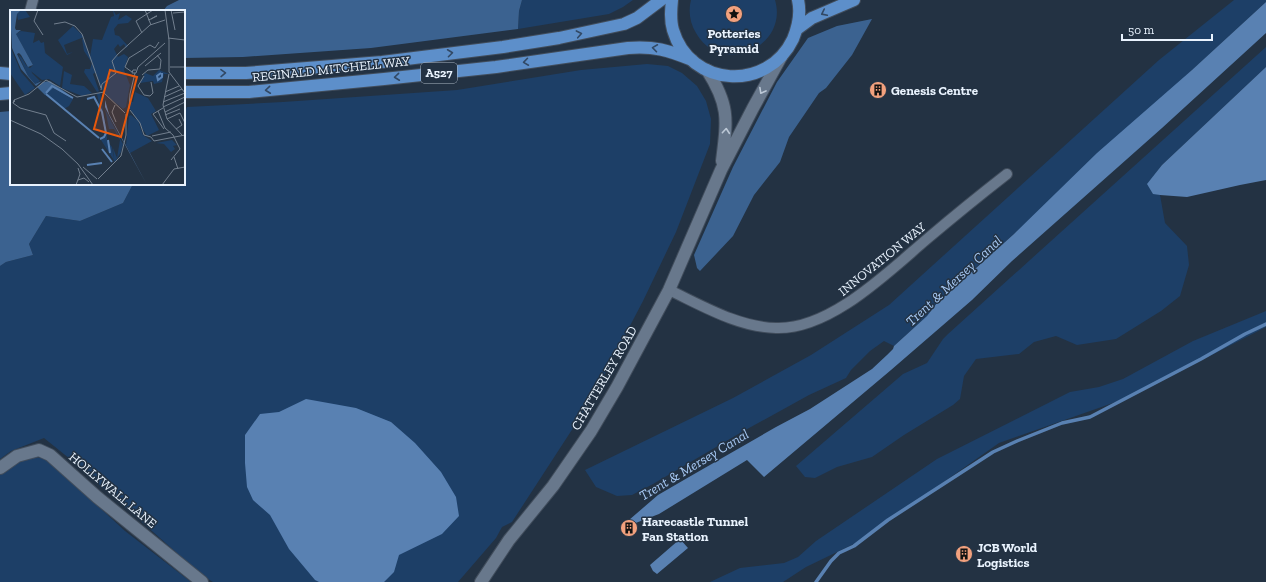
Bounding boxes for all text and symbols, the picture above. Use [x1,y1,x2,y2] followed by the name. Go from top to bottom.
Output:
[724,4,744,24] place icon: Potteries Pyramid
[821,8,829,16] one-way arrow
[10,10,185,185] inset map
[1122,16,1212,42] scale bar
[1128,23,1155,37] text: 50 m
[708,26,760,56] place label: Potteries Pyramid
[575,30,582,39] one-way arrow
[652,44,658,53] one-way arrow
[447,49,453,58] one-way arrow
[251,53,411,85] street label: REGINALD MITCHELL WAY
[523,57,529,66] one-way arrow
[421,63,457,83] road number: A527
[220,69,226,77] one-way arrow
[394,73,400,82] one-way arrow
[868,80,888,100] building icon: Genesis Centre
[891,83,979,98] place label: Genesis Centre
[265,85,271,94] one-way arrow
[760,87,767,94] one-way arrow
[721,128,730,134] one-way arrow
[835,219,929,299] street label: INNOVATION WAY
[902,232,1006,330] water label: Trent & Mersey Canal
[568,323,640,433] street label: CHATTERLEY ROAD
[636,426,752,504] water label: Trent & Mersey Canal
[66,449,160,531] street label: HOLLYWALL LANE
[642,514,748,544] place label: Harecastle Tunnel Fan Station
[619,518,639,538] building icon: Harecastle Tunnel Fan Station
[977,540,1038,570] place label: JCB World Logistics
[954,544,974,564] building icon: JCB World Logistics

